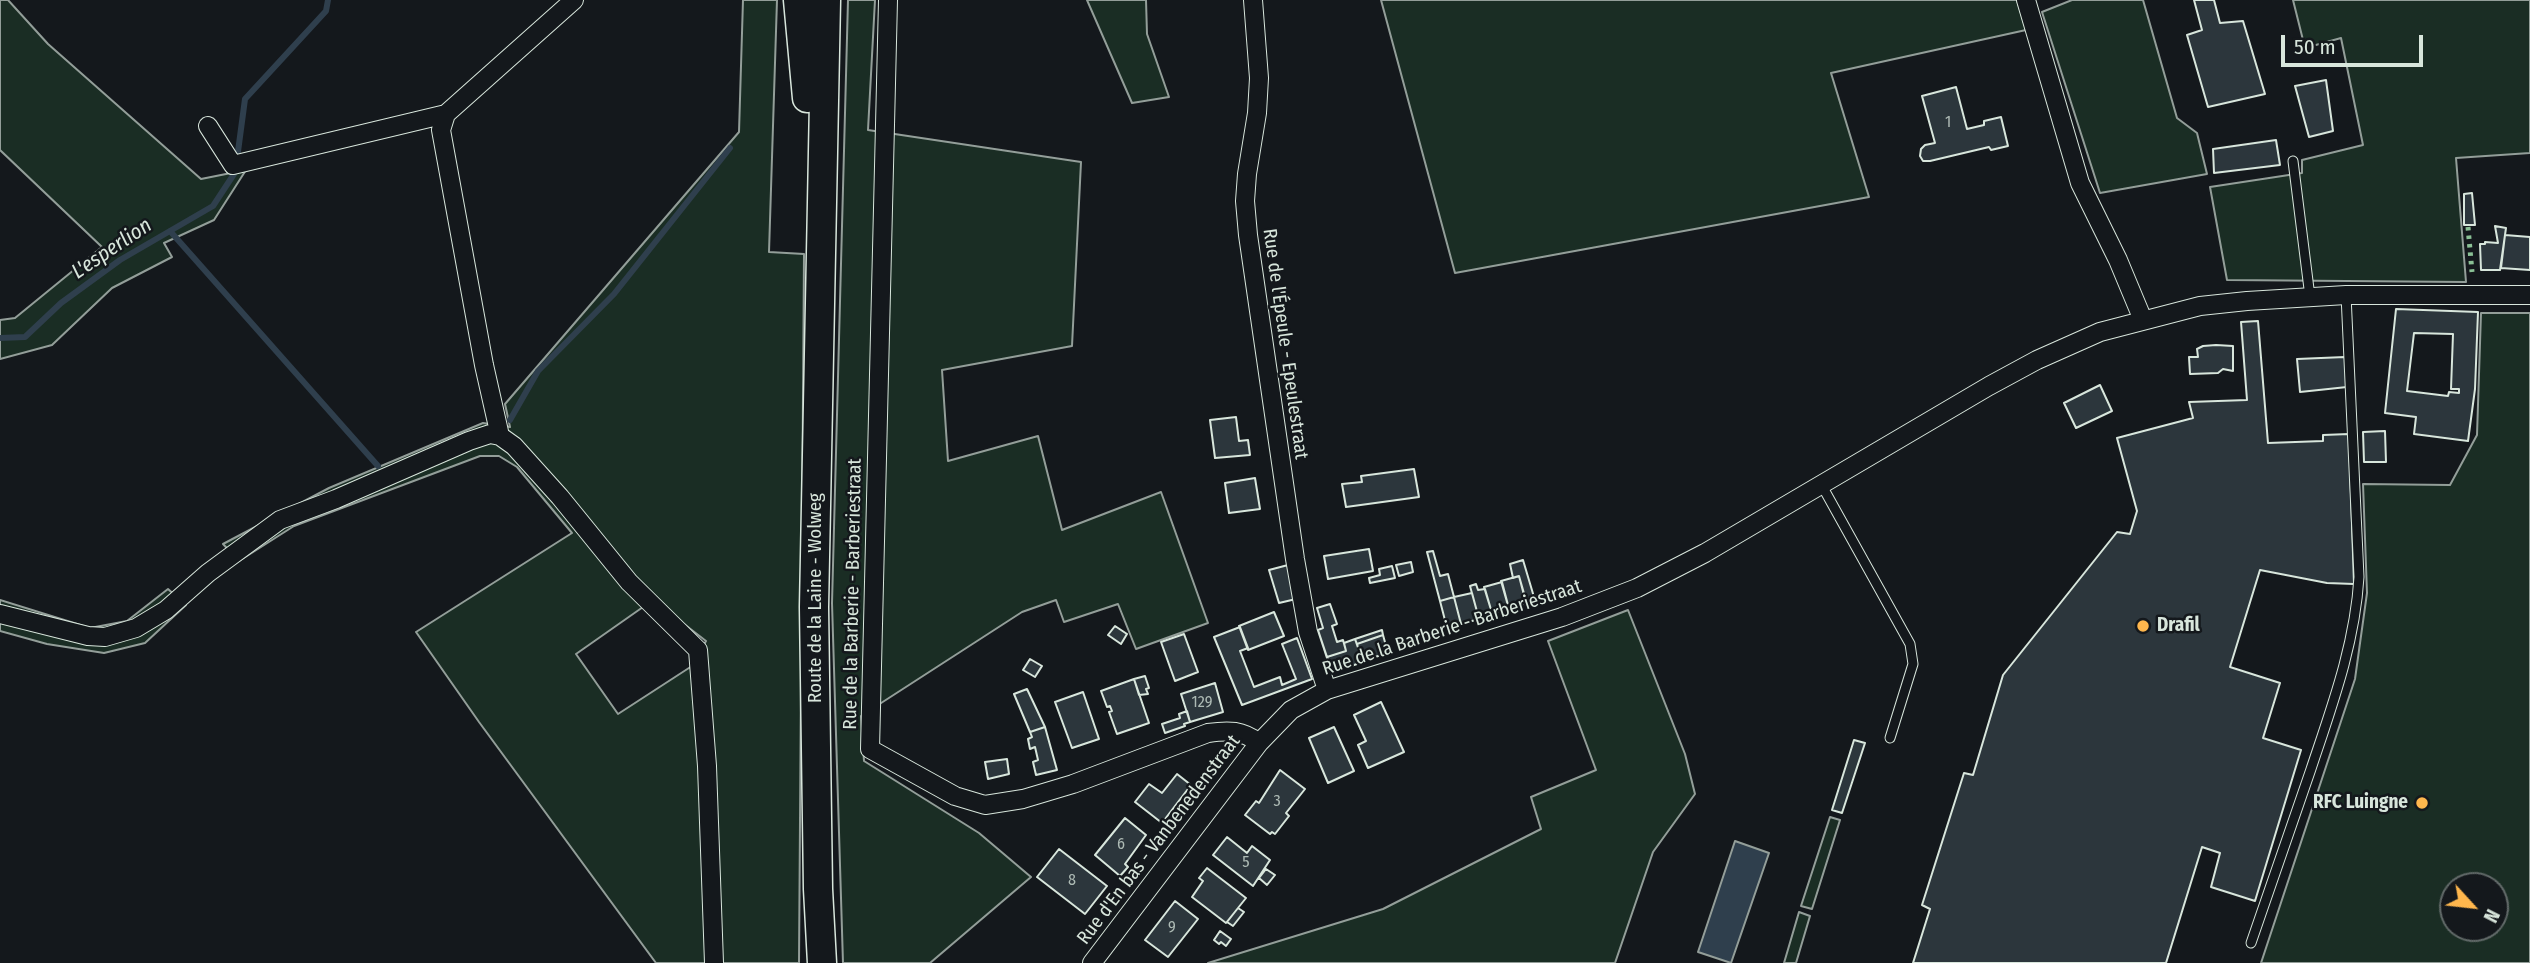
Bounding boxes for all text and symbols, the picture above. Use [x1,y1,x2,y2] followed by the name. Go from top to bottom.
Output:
[2285,21,2427,65] scale bar
[2294,34,2336,60] text: 50 m
[1945,113,1951,133] house number: 1
[67,213,157,285] water label: L'esperlion
[1258,227,1312,461] street label: Rue de l'Épeule - Epeulestraat
[839,458,867,730] street label: Rue de la Barberie - Barberiestraat
[805,493,827,703] street label: Route de la Laine - Wolweg
[1320,575,1584,681] street label: Rue de la Barberie - Barberiestraat
[2157,615,2200,637] place label: Drafil
[2135,618,2151,634] marker: Drafil
[1192,693,1212,713] house number: 129
[1073,731,1245,949] street label: Rue d'En bas - Vanbenedenstraat
[1273,792,1281,812] house number: 3
[2313,792,2408,814] place label: RFC Luingne
[2414,795,2430,811] marker: RFC Luingne
[1117,835,1125,855] house number: 6
[1242,853,1250,873] house number: 5
[1068,871,1076,891] house number: 8
[2439,872,2509,942] north arrow
[2479,906,2504,926] text: N
[1168,918,1176,938] house number: 9

